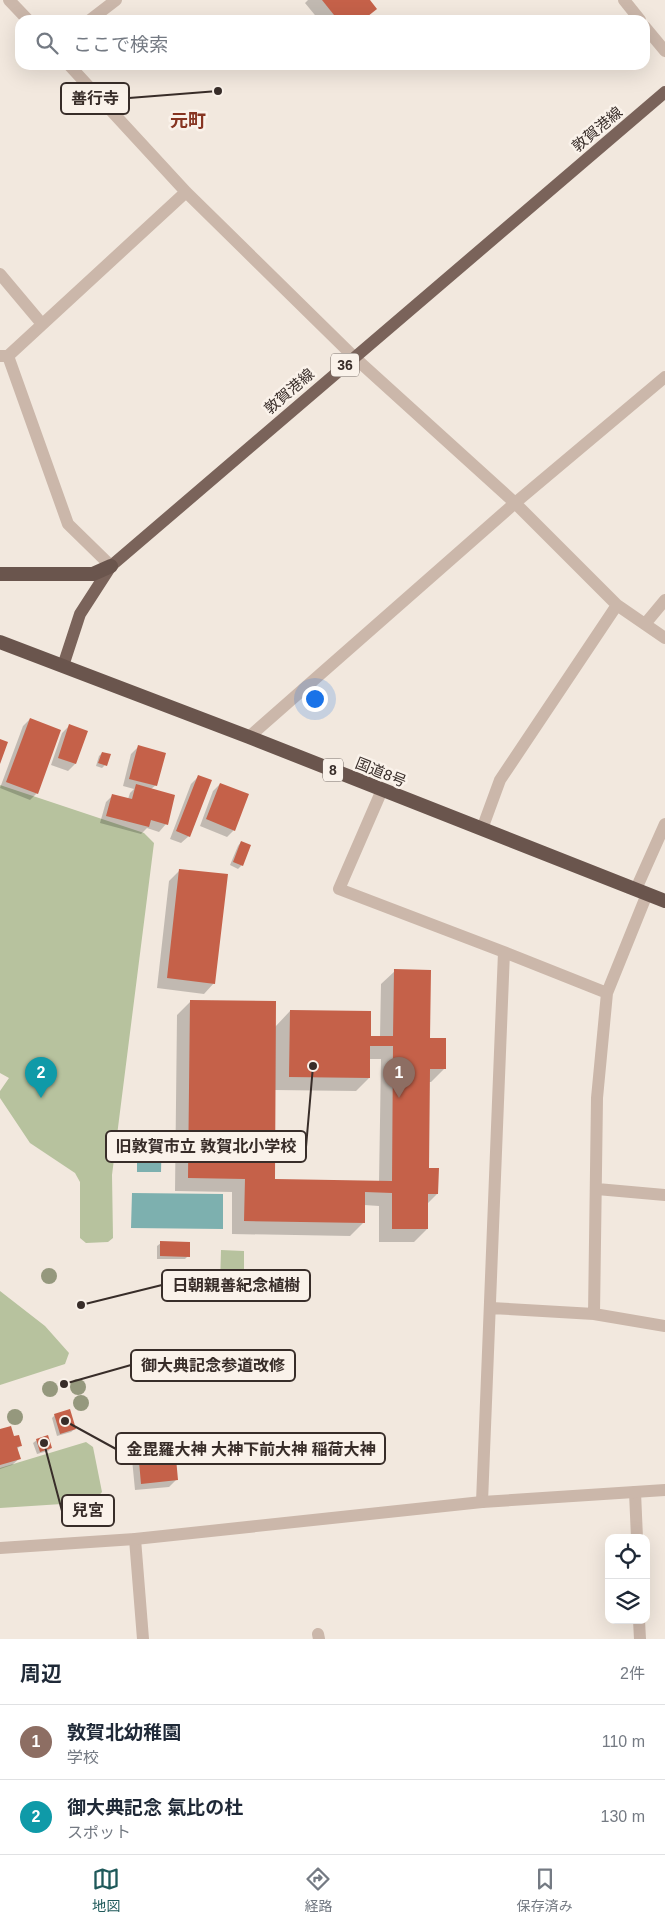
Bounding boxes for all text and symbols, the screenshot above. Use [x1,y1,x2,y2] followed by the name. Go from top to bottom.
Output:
[15,15,650,70] search box
[33,29,61,57] icon: search
[73,34,168,55] text: ここで検索
[61,83,129,114] callout: 善行寺
[71,90,119,107] text: 善行寺
[569,103,625,155] street label: 敦賀港線
[170,111,206,131] district label: 元町
[331,354,359,376] road number: 36
[261,365,317,417] street label: 敦賀港線
[302,686,328,712] your location
[353,754,409,790] street label: 国道8号
[323,758,343,782] road number: 8
[25,1057,57,1098] pin: 2
[383,1057,415,1098] pin: 1
[106,1131,306,1162] callout: 旧敦賀市立 敦賀北小学校
[116,1138,296,1155] text: 旧敦賀市立 敦賀北小学校
[162,1270,310,1301] callout: 日朝親善紀念植樹
[172,1276,300,1294] text: 日朝親善紀念植樹
[131,1350,295,1381] callout: 御大典記念参道改修
[141,1357,285,1374] text: 御大典記念参道改修
[116,1433,385,1464] callout: 金毘羅大神 大神下前大神 稲荷大神
[127,1440,375,1458] text: 金毘羅大神 大神下前大神 稲荷大神
[62,1495,114,1526] callout: 兒宮
[72,1502,104,1519] text: 兒宮
[605,1534,650,1624] map controls
[605,1534,650,1579] button: locate
[605,1579,650,1624] button: layers
[20,1662,62,1685] text: 周辺
[620,1665,645,1682] text: 2件
[67,1722,181,1743] text: 敦賀北幼稚園
[32,1733,40,1750] text: 1
[602,1733,645,1750] text: 110 m
[67,1749,99,1766] text: 学校
[67,1797,243,1818] text: 御大典記念 氣比の杜
[32,1808,40,1825] text: 2
[601,1808,645,1825] text: 130 m
[67,1824,131,1841] text: スポット
[92,1865,120,1915] tab: 地図
[304,1865,332,1915] tab: 経路
[517,1865,573,1915] tab: 保存済み

